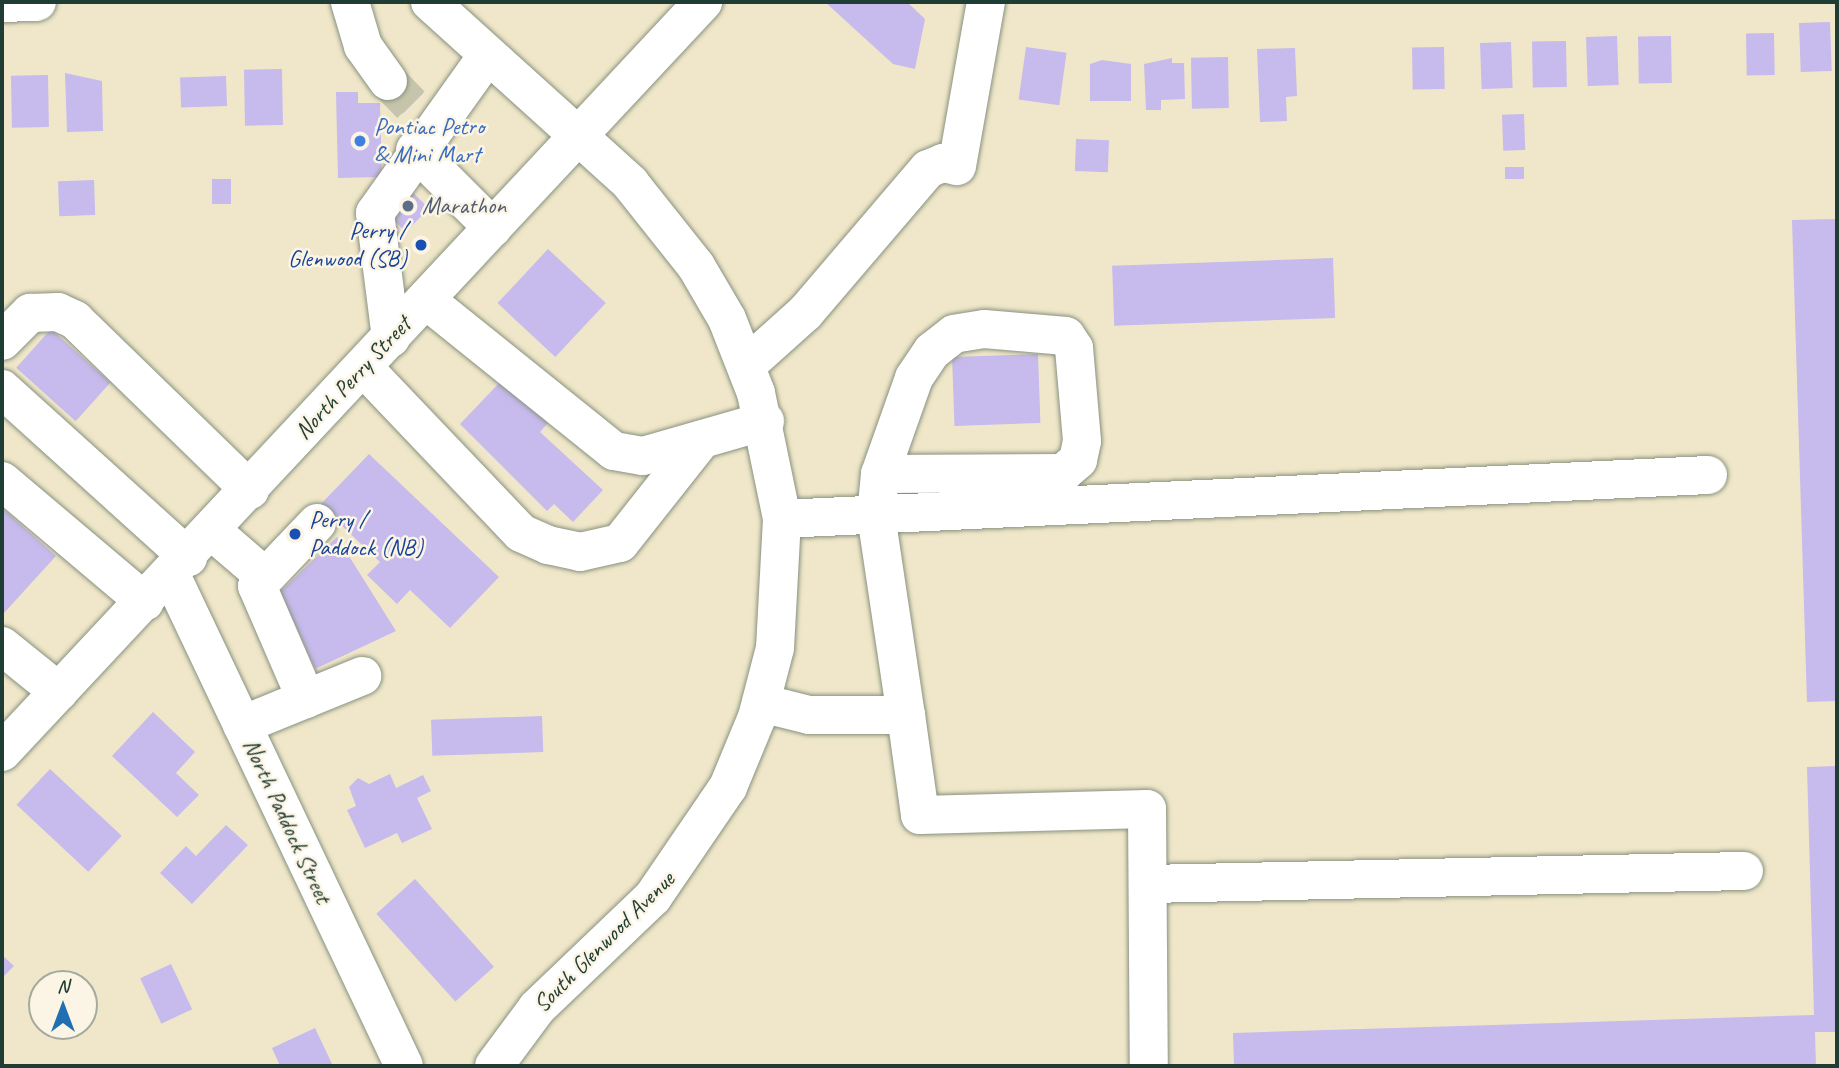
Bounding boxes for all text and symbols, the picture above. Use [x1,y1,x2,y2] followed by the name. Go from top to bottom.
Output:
[374,113,484,169] place label: Pontiac Petro & Mini Mart
[352,133,368,149] marker: Pontiac Petro & Mini Mart
[422,192,506,220] place label: Marathon
[400,198,416,214] marker: Marathon
[288,217,407,273] place label: Perry / Glenwood (SB)
[413,237,429,253] marker: Perry / Glenwood (SB)
[289,310,417,446] street label: North Perry Street
[309,506,423,562] place label: Perry / Paddock (NB)
[287,526,303,542] marker: Perry / Paddock (NB)
[236,733,338,909] street label: North Paddock Street
[527,865,681,1019] street label: South Glenwood Avenue
[28,970,98,1040] north arrow
[57,974,69,998] text: N

